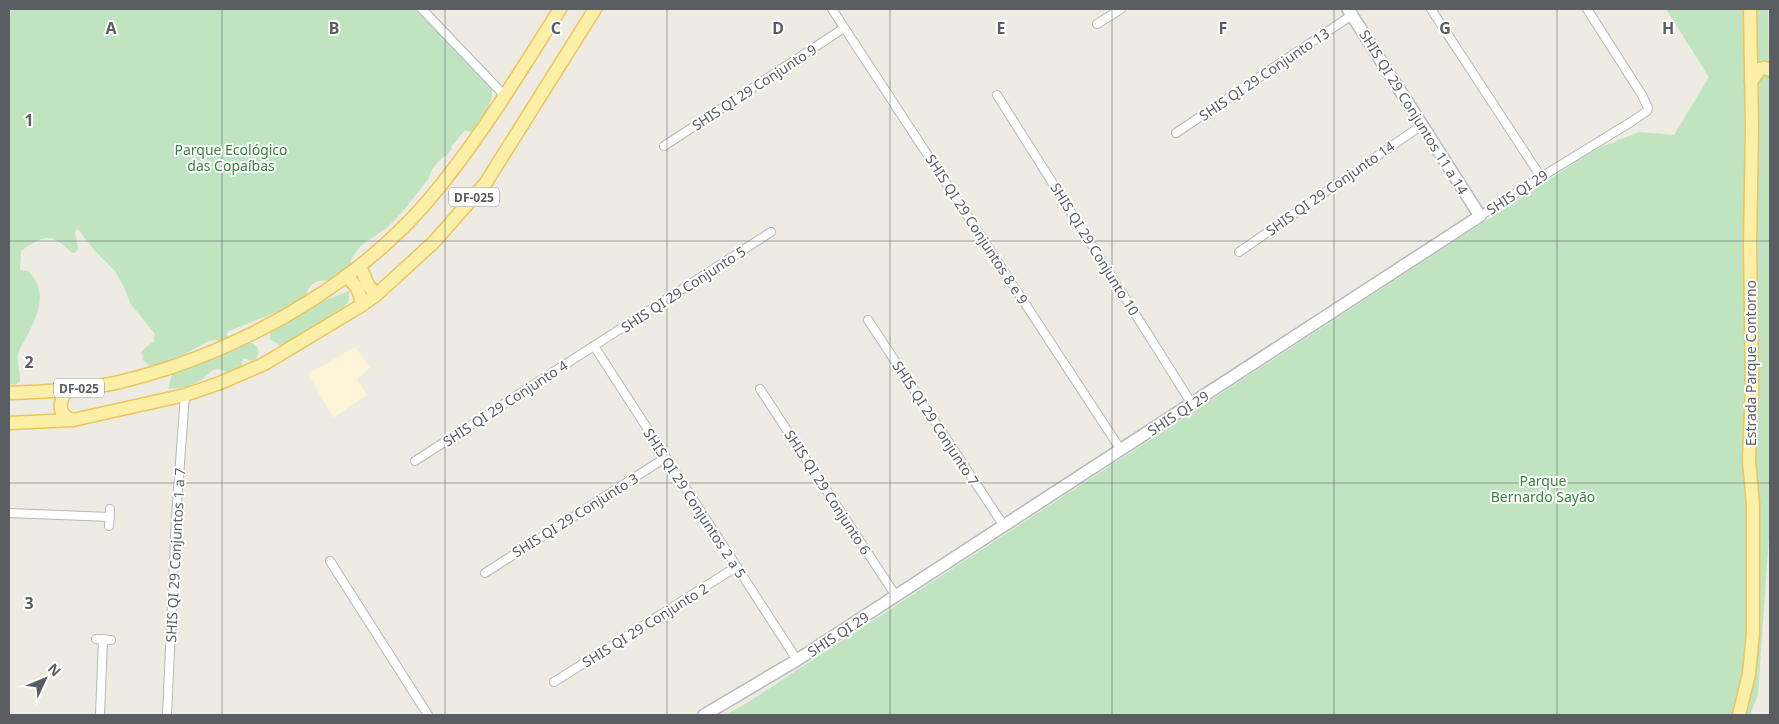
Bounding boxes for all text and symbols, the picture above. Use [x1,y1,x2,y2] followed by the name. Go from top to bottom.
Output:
[105,17,117,39] text: A
[329,17,339,39] text: B
[551,17,561,39] text: C
[772,17,784,39] text: D
[997,17,1006,39] text: E
[1219,17,1227,39] text: F
[1439,17,1451,39] text: G
[1662,17,1674,39] text: H
[1195,23,1333,125] street label: SHIS QI 29 Conjunto 13
[1355,26,1473,198] street label: SHIS QI 29 Conjuntos 11 a 14
[688,39,820,135] street label: SHIS QI 29 Conjunto 9
[24,109,34,131] text: 1
[1262,136,1398,240] street label: SHIS QI 29 Conjunto 14
[174,140,288,175] park label: Parque Ecológico das Copaíbas
[921,150,1033,308] street label: SHIS QI 29 Conjuntos 8 e 9
[1483,165,1551,219] street label: SHIS QI 29
[1046,179,1144,319] street label: SHIS QI 29 Conjunto 10
[449,188,499,206] road number: DF-025
[617,241,749,337] street label: SHIS QI 29 Conjunto 5
[1741,280,1760,446] street label: Estrada Parque Contorno
[24,351,34,373] text: 2
[439,355,571,451] street label: SHIS QI 29 Conjunto 4
[888,357,984,489] street label: SHIS QI 29 Conjunto 7
[54,378,104,398] road number: DF-025
[1144,386,1212,440] street label: SHIS QI 29
[639,424,751,582] street label: SHIS QI 29 Conjuntos 2 a 5
[780,426,876,558] street label: SHIS QI 29 Conjunto 6
[161,467,189,643] street label: SHIS QI 29 Conjuntos 1 a 7
[508,468,642,562] street label: SHIS QI 29 Conjunto 3
[1491,471,1595,506] park label: Parque Bernardo Sayão
[578,578,712,672] street label: SHIS QI 29 Conjunto 2
[24,592,34,614] text: 3
[804,607,872,661] street label: SHIS QI 29
[20,654,70,704] north arrow
[44,659,66,680] text: N

